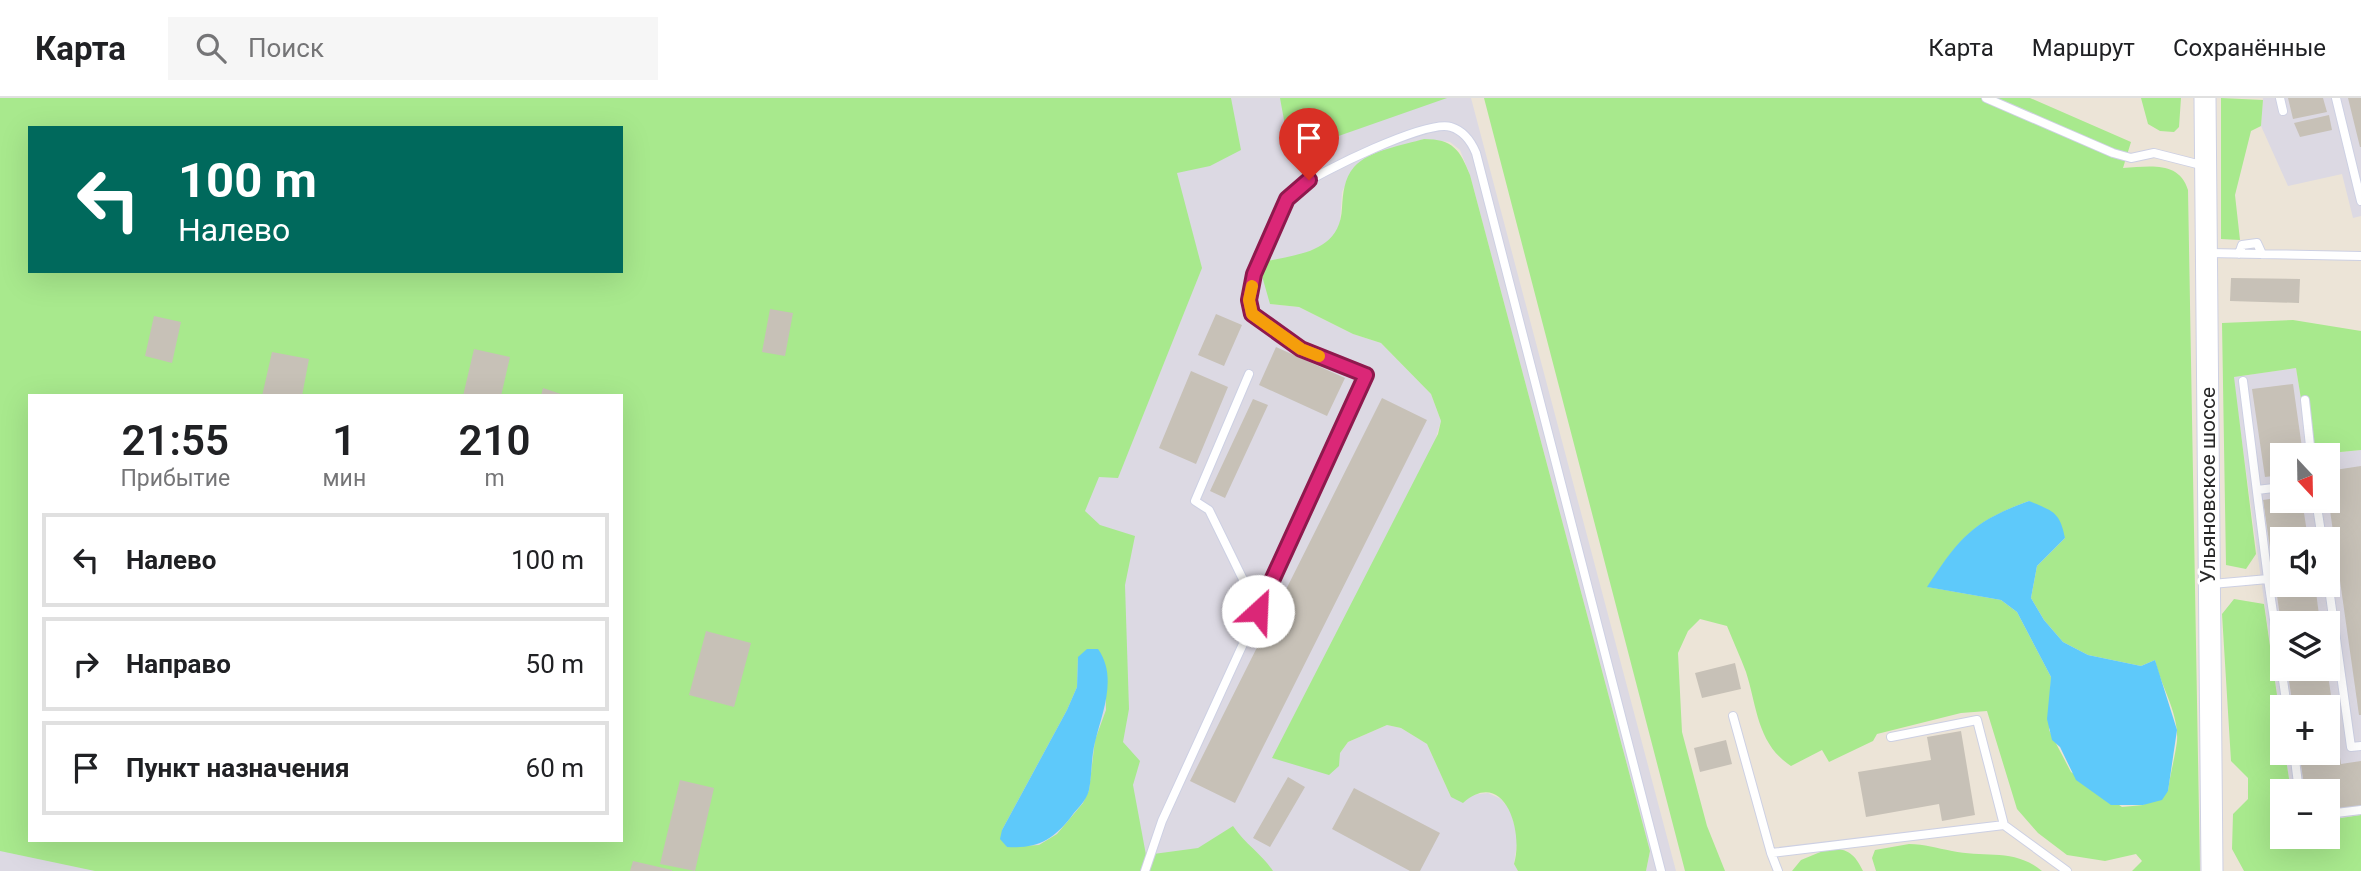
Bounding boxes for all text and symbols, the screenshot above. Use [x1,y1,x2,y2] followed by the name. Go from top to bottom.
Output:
[168,17,658,80] search box
[35,29,126,68] text: Карта
[192,29,230,67] icon: search
[248,33,324,63] text: Поиск
[1928,34,1994,62] text: Карта
[2032,34,2135,62] text: Маршрут
[2173,34,2326,62] text: Сохранённые
[1279,108,1339,180] pin
[1290,119,1328,157] icon: arrive
[178,152,317,209] text: 100 m
[63,154,154,245] icon: left
[178,211,290,249] text: Налево
[2196,387,2220,583] street label: Ульяновское шоссе
[122,416,229,465] text: 21:55
[332,416,356,465] text: 1
[459,416,531,465] text: 210
[2270,443,2340,513] north arrow
[2270,443,2340,849] map controls
[120,465,230,492] text: Прибытие
[323,465,366,492] text: мин
[485,465,505,492] text: m
[2270,527,2340,597] button: sound
[67,541,105,579] icon: left
[126,545,216,575] text: Налево
[511,545,584,575] text: 100 m
[1221,574,1295,648] position arrow
[2270,611,2340,681] button: layers
[67,645,105,683] icon: right
[126,649,231,679] text: Направо
[526,649,584,679] text: 50 m
[2270,695,2340,765] button: +
[67,749,105,787] icon: arrive
[126,753,350,783] text: Пункт назначения
[526,753,584,783] text: 60 m
[2270,779,2340,849] button: −

